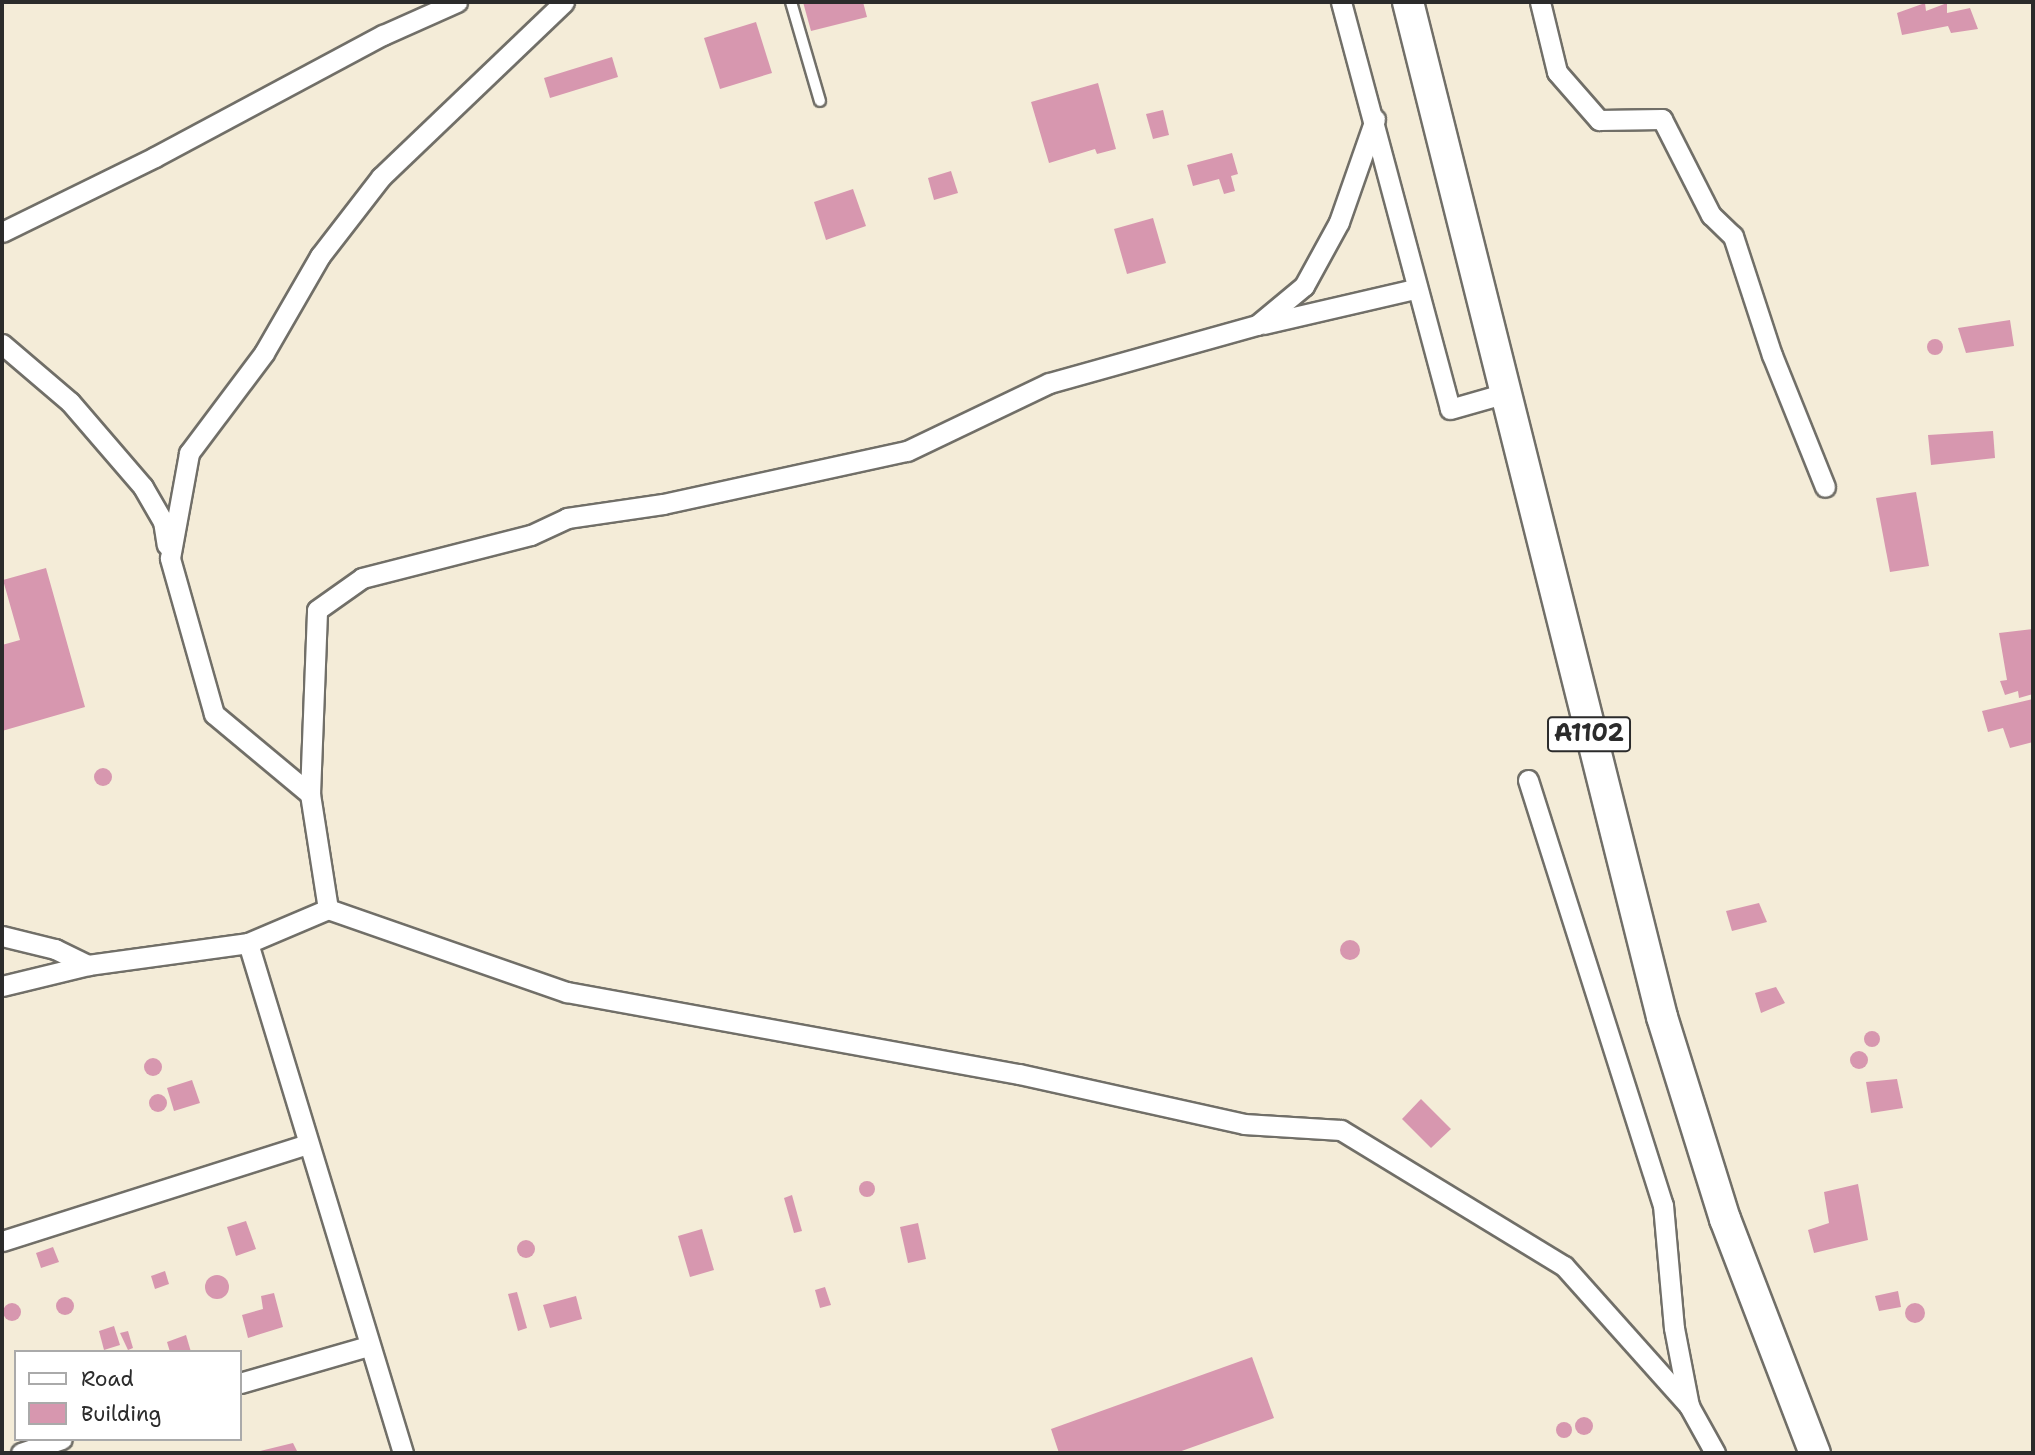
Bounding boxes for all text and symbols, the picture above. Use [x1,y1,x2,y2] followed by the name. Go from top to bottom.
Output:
[1547,714,1631,754] road number: A1102
[14,1350,242,1441] legend
[81,1365,134,1393] text: Road
[81,1400,161,1428] text: Building

